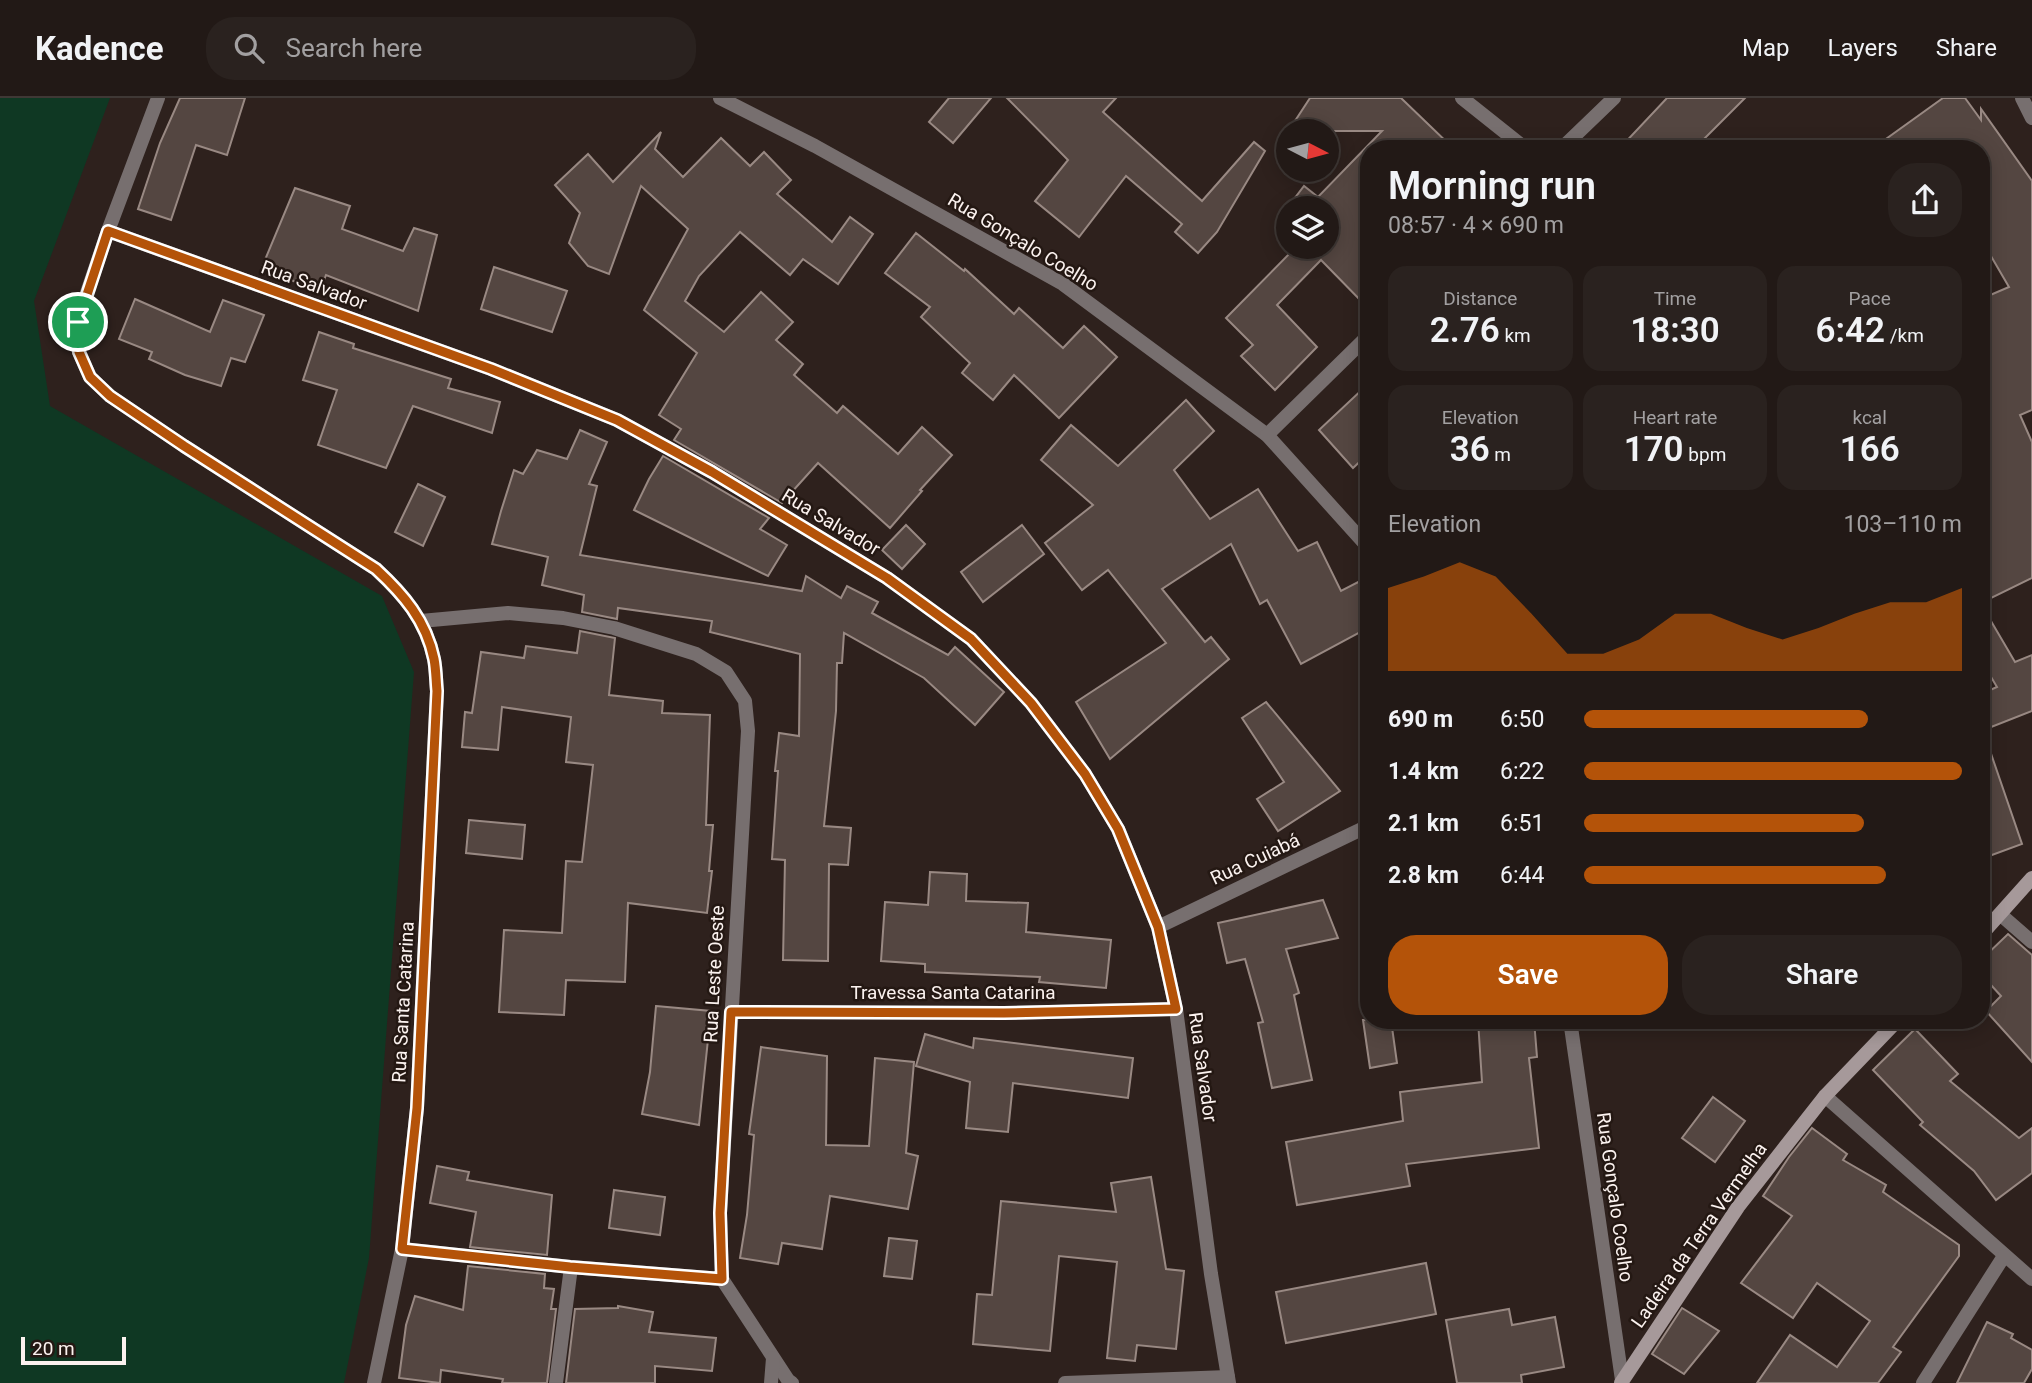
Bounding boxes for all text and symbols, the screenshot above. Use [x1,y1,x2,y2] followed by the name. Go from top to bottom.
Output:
[206,17,696,80] search box
[35,29,164,68] text: Kadence
[230,29,268,67] icon: search
[286,33,422,63] text: Search here
[1742,34,1790,62] text: Map
[1828,34,1898,62] text: Layers
[1936,34,1997,62] text: Share
[1276,119,1339,182] north arrow
[1276,119,1339,259] map controls
[1888,163,1962,237] button: share
[1388,164,1596,208] text: Morning run
[944,188,1102,296] street label: Rua Gonçalo Coelho
[1276,196,1339,259] button: layers
[1388,212,1564,239] text: 08:57 · 4 × 690 m
[258,255,371,315] street label: Rua Salvador
[1443,287,1517,310] text: Distance
[1654,287,1696,310] text: Time
[1849,287,1891,310] text: Pace
[48,292,108,352] pin
[59,303,97,341] icon: arrive
[1430,310,1500,351] text: 2.76
[1630,310,1720,351] text: 18:30
[1815,310,1885,351] text: 6:42
[1500,324,1531,347] text: km
[1885,324,1924,347] text: /km
[1442,406,1519,429] text: Elevation
[1633,406,1717,429] text: Heart rate
[1852,406,1887,429] text: kcal
[1450,429,1490,470] text: 36
[1624,429,1684,470] text: 170
[1840,429,1900,470] text: 166
[1490,443,1511,466] text: m
[1684,443,1726,466] text: bpm
[778,484,885,561] street label: Rua Salvador
[1388,511,1481,538] text: Elevation
[1843,511,1962,538] text: 103–110 m
[1388,706,1453,733] text: 690 m
[1500,706,1544,733] text: 6:50
[1388,758,1459,785] text: 1.4 km
[1500,758,1544,785] text: 6:22
[1388,810,1459,837] text: 2.1 km
[1500,810,1544,837] text: 6:51
[1207,828,1303,890] street label: Rua Cuiabá
[1388,862,1459,889] text: 2.8 km
[1500,862,1544,889] text: 6:44
[699,905,729,1043] street label: Rua Leste Oeste
[387,921,419,1083] street label: Rua Santa Catarina
[1388,935,1668,1015] button: Save
[1682,935,1962,1015] button: Share
[850,981,1056,1004] street label: Travessa Santa Catarina
[1184,1011,1222,1124] street label: Rua Salvador
[1592,1111,1638,1283] street label: Rua Gonçalo Coelho
[1626,1138,1772,1332] street label: Ladeira da Terra Vermelha
[21,1334,126,1366] scale bar
[32,1337,75,1360] text: 20 m

